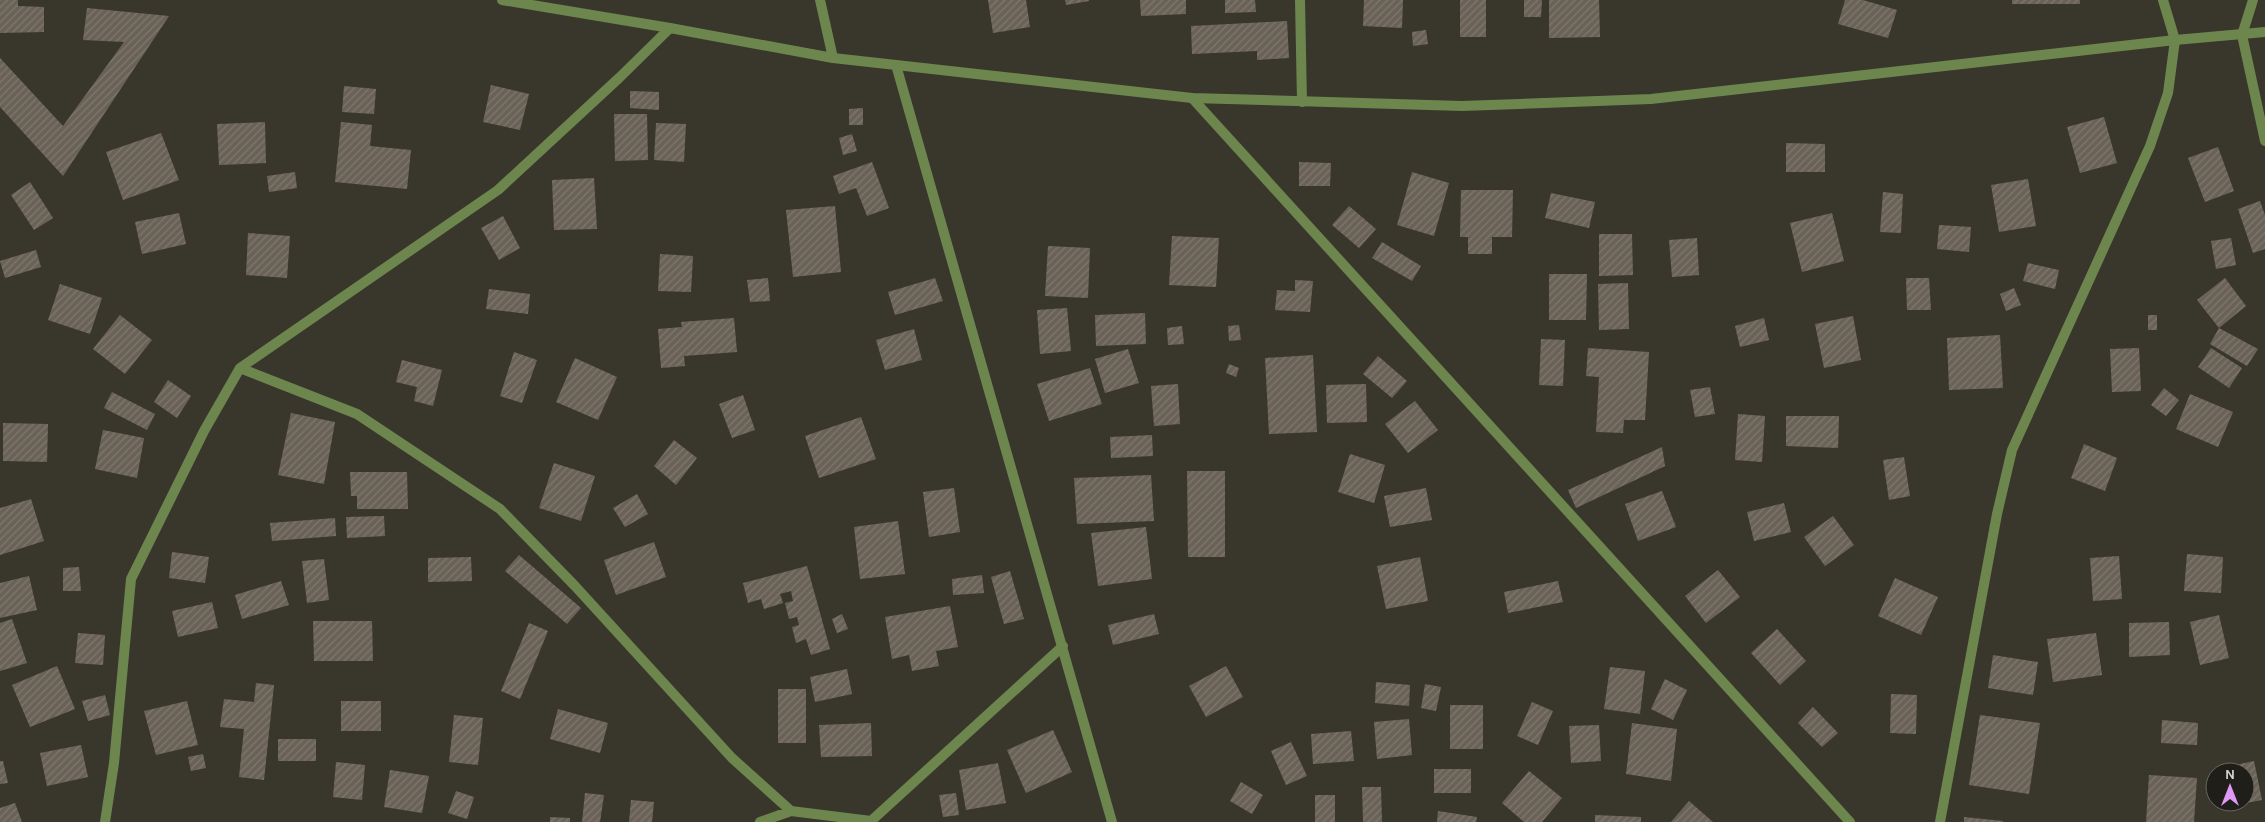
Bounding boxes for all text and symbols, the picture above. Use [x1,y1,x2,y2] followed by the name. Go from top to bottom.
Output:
[2205,762,2255,812] north arrow
[2225,766,2235,783] text: N

